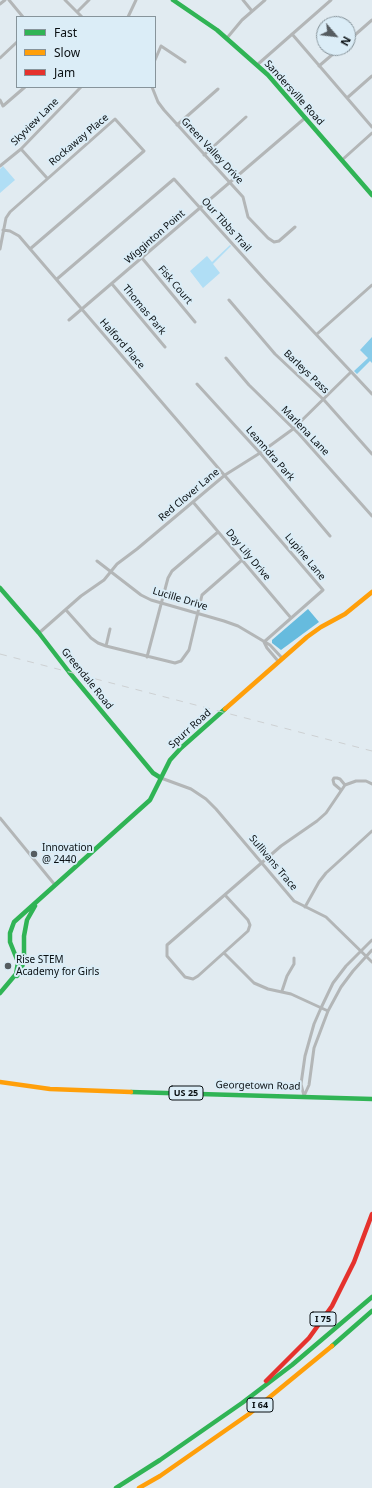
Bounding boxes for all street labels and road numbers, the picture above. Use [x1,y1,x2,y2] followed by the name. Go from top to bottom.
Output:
[262,58,326,128] street label: Sandersville Road
[9,96,61,148] street label: Skyview Lane
[47,112,111,168] street label: Rockaway Place
[178,116,246,186] street label: Green Valley Drive
[199,196,253,254] street label: Our Tibbs Trail
[122,208,188,266] street label: Wigginton Point
[155,263,195,307] street label: Fisk Court
[120,283,168,337] street label: Thomas Park
[97,316,147,372] street label: Halford Place
[281,348,331,396] street label: Barleys Pass
[278,404,332,458] street label: Marlena Lane
[243,424,297,484] street label: Leanndra Park
[156,466,222,524] street label: Red Clover Lane
[223,527,273,583] street label: Day Lily Drive
[282,531,328,583] street label: Lupine Lane
[151,585,209,613] street label: Lucille Drive
[59,646,115,712] street label: Greendale Road
[166,707,214,751] street label: Spurr Road
[246,833,300,893] street label: Sullivans Trace
[215,1079,301,1093] street label: Georgetown Road
[169,1086,203,1100] road number: US 25
[310,1312,336,1326] road number: I 75
[247,1398,273,1412] road number: I 64

